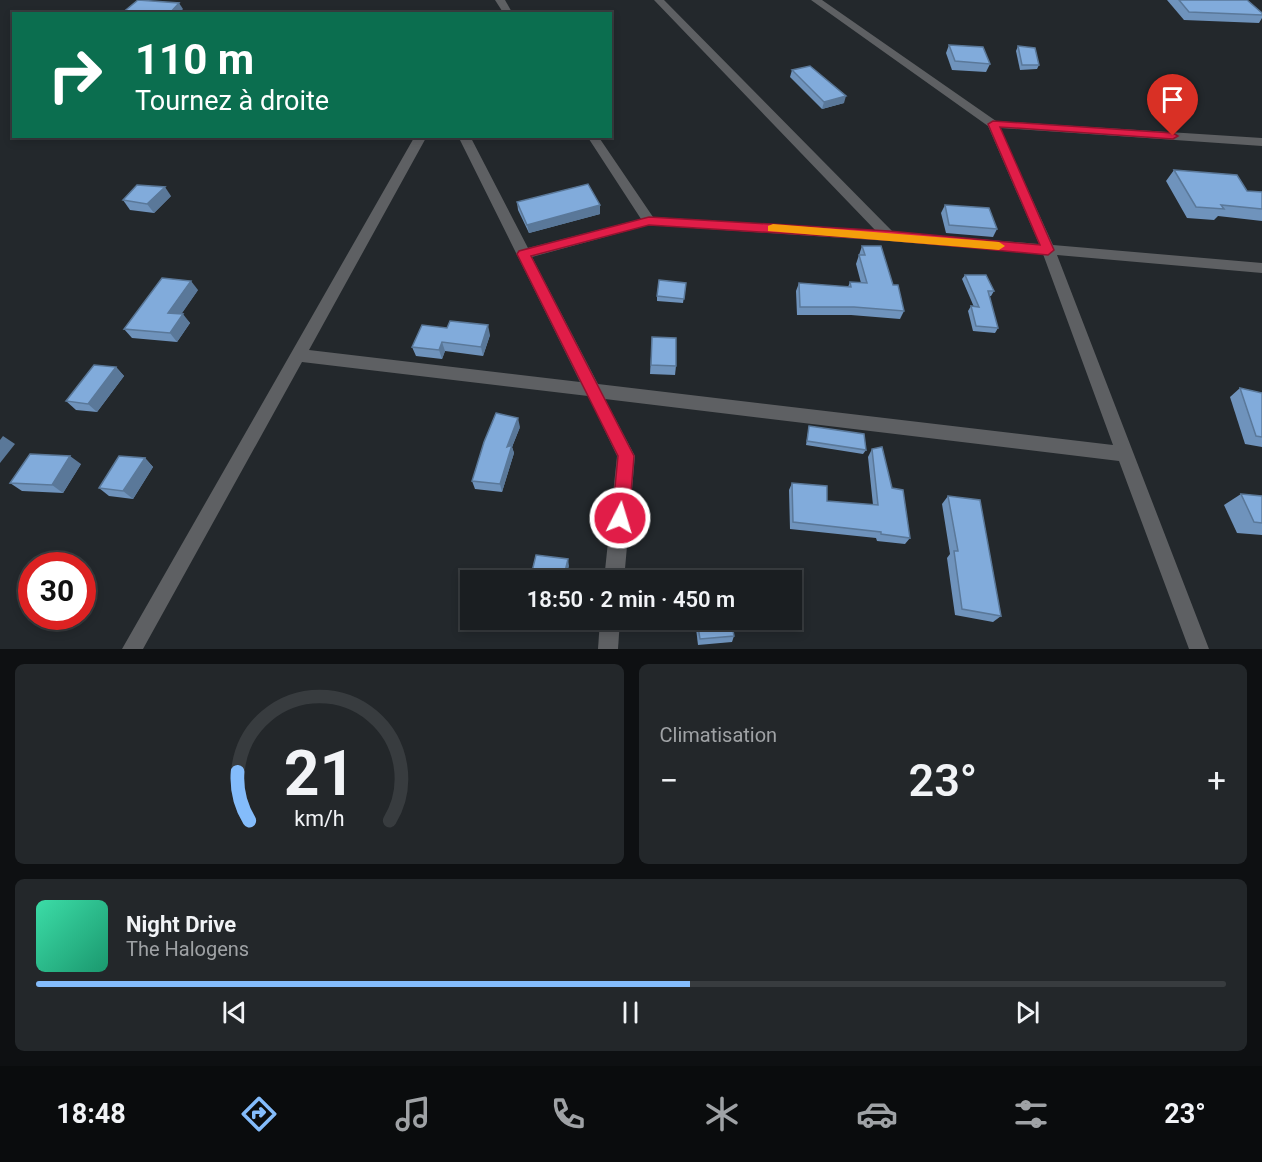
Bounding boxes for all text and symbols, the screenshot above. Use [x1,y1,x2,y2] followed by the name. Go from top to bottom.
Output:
[135,35,254,84] text: 110 m
[36,36,114,114] icon: right
[1147,74,1198,136] pin
[1156,83,1189,116] icon: arrive
[135,85,329,117] text: Tournez à droite
[588,486,652,550] position arrow
[18,552,96,630] speed limit sign: 30
[527,587,735,612] text: 18:50 · 2 min · 450 m
[660,723,777,747] text: Climatisation
[283,737,355,810] text: 21
[908,754,977,807] text: 23°
[660,761,678,800] text: −
[1207,761,1226,800] text: +
[294,806,344,831] text: km/h
[126,912,236,937] text: Night Drive
[126,937,249,961] text: The Halogens
[218,996,251,1029] icon: previous
[614,996,647,1029] icon: pause
[1011,996,1044,1029] icon: next
[238,1093,280,1135] icon: directions
[392,1093,434,1135] icon: music
[547,1093,589,1135] icon: phone
[701,1093,743,1135] icon: climate
[856,1093,898,1135] icon: car
[1010,1093,1052,1135] icon: filters
[56,1098,126,1130] text: 18:48
[1164,1098,1206,1130] text: 23°

